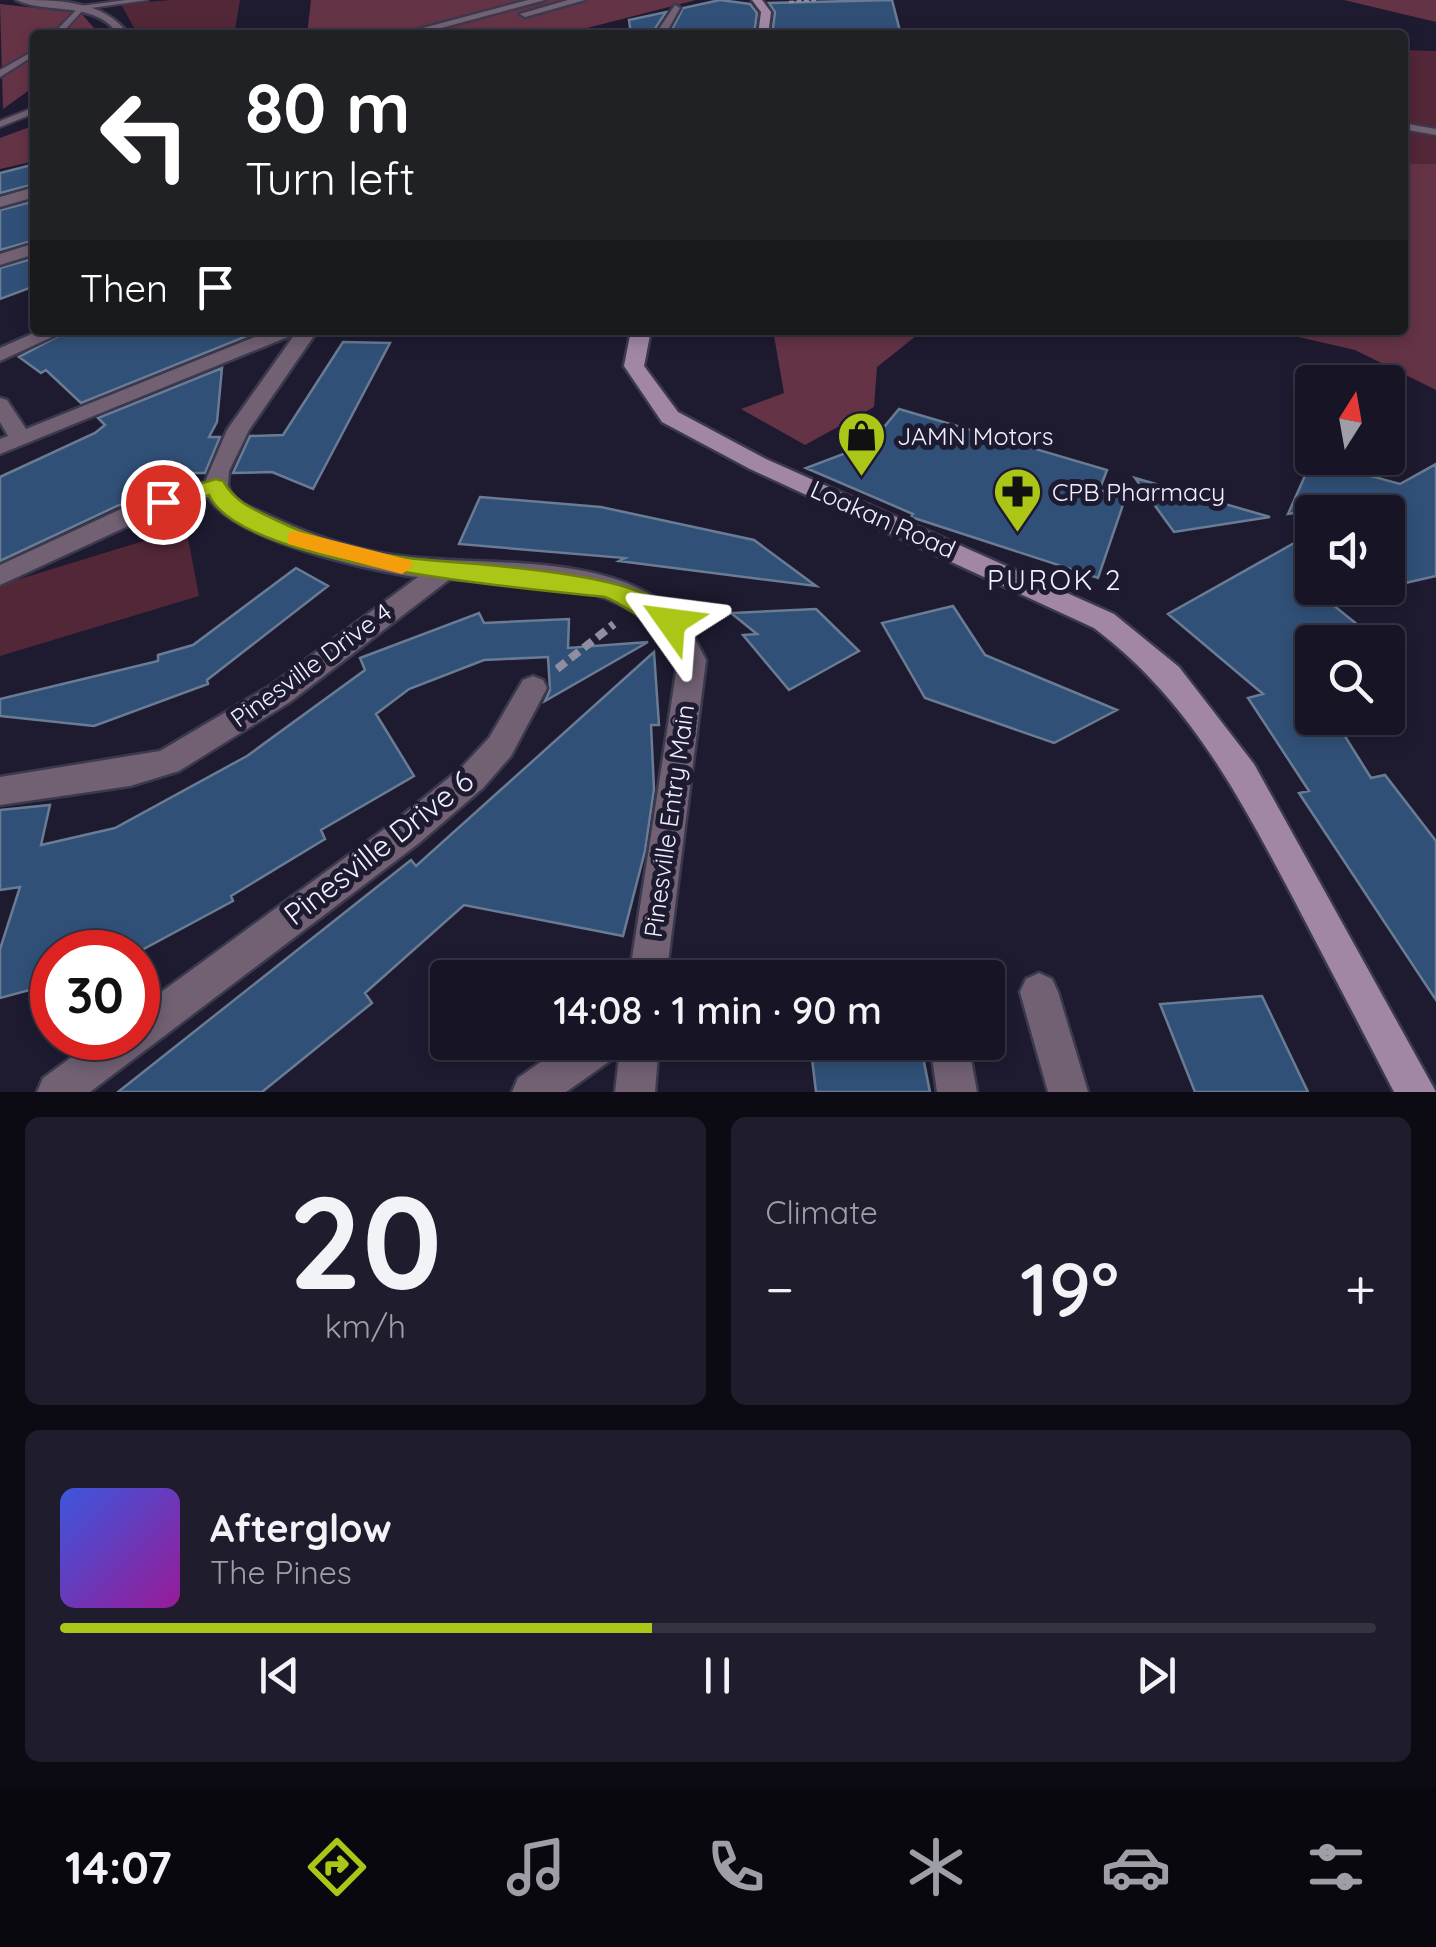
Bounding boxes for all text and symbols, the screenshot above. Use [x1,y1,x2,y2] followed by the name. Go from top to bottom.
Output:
[245,63,410,151] text: 80 m
[80,70,210,200] icon: left
[245,150,415,206] text: Turn left
[188,260,243,315] icon: arrive
[80,264,168,312] text: Then
[1295,365,1405,475] north arrow
[1295,365,1405,735] map controls
[836,410,888,478] shop icon: JAMN Motors
[897,420,1053,451] place label: JAMN Motors
[121,460,206,545] pin
[991,466,1043,534] pharmacy icon: CPB Pharmacy
[806,473,960,564] street label: Loakan Road
[136,475,191,530] icon: arrive
[1052,476,1225,507] place label: CPB Pharmacy
[1295,495,1405,605] button: sound
[987,562,1123,597] district label: PUROK 2
[619,570,723,674] position arrow
[224,596,397,733] street label: Pinesville Drive 4
[1295,625,1405,735] button: search
[637,703,700,939] street label: Pinesville Entry Main
[276,761,481,933] street label: Pinesville Drive 6
[30,930,160,1060] speed limit sign: 30
[553,986,882,1034] text: 14:08 · 1 min · 90 m
[288,1159,442,1322] text: 20
[766,1192,878,1232] text: Climate
[1020,1241,1119,1335] text: 19°
[766,1254,794,1323] text: −
[1345,1254,1376,1323] text: +
[325,1306,406,1346] text: km/h
[210,1504,392,1552] text: Afterglow
[210,1552,352,1592] text: The Pines
[252,1648,307,1703] icon: previous
[690,1648,745,1703] icon: pause
[1129,1648,1184,1703] icon: next
[302,1832,372,1902] icon: directions
[501,1832,571,1902] icon: music
[701,1832,771,1902] icon: phone
[901,1832,971,1902] icon: climate
[1101,1832,1171,1902] icon: car
[1301,1832,1371,1902] icon: filters
[65,1839,172,1895] text: 14:07

